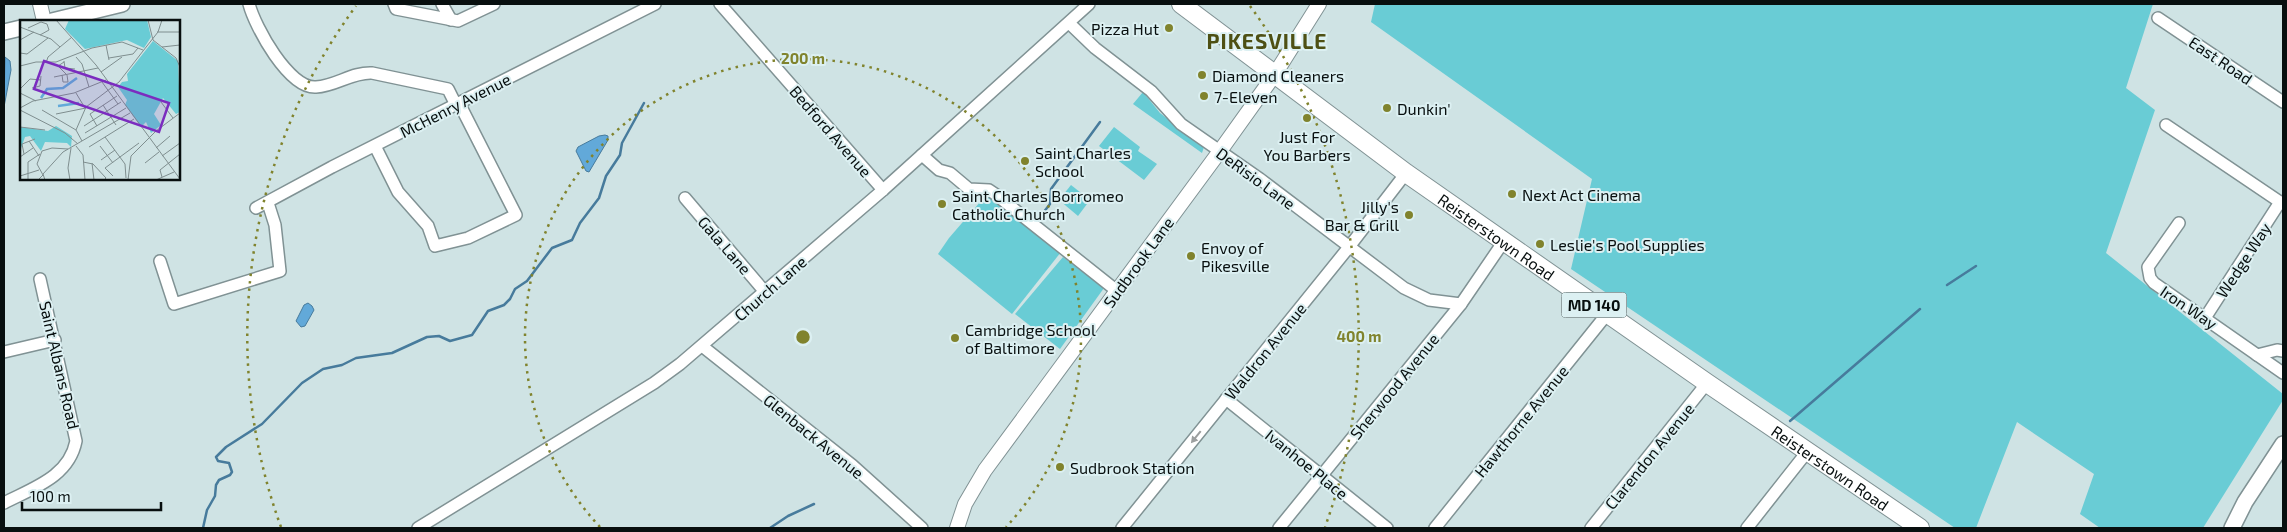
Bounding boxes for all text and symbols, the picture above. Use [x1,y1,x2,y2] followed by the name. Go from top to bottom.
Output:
[1091,19,1159,38] place label: Pizza Hut
[20,20,180,180] inset map
[1163,22,1175,34] marker: Pizza Hut
[1207,28,1327,53] district label: PIKESVILLE
[2186,32,2256,88] street label: East Road
[781,49,825,67] text: 200 m
[1212,66,1344,85] place label: Diamond Cleaners
[396,69,514,141] street label: McHenry Avenue
[1196,69,1208,81] marker: Diamond Cleaners
[786,81,876,181] street label: Bedford Avenue
[1214,87,1278,106] place label: 7-Eleven
[1198,90,1210,102] marker: 7-Eleven
[1397,99,1451,118] place label: Dunkin'
[1381,102,1393,114] marker: Dunkin'
[1301,112,1313,124] marker: Just For You Barbers
[1263,127,1351,164] place label: Just For You Barbers
[1035,143,1131,180] place label: Saint Charles School
[1213,143,1299,213] street label: DeRisio Lane
[1019,155,1031,167] marker: Saint Charles School
[1522,185,1641,204] place label: Next Act Cinema
[952,186,1124,223] place label: Saint Charles Borromeo Catholic Church
[1506,188,1518,200] marker: Next Act Cinema
[1435,189,1559,284] street label: Reisterstown Road
[1325,197,1399,234] place label: Jilly's Bar & Grill
[936,198,948,210] marker: Saint Charles Borromeo Catholic Church
[1403,209,1415,221] marker: Jilly's Bar & Grill
[695,212,755,278] street label: Gala Lane
[1099,213,1177,311] street label: Sudbrook Lane
[2212,218,2275,301] street label: Wedge Way
[1550,235,1705,254] place label: Leslie's Pool Supplies
[1201,238,1270,275] place label: Envoy of Pikesville
[1534,238,1546,250] marker: Leslie's Pool Supplies
[1185,250,1197,262] marker: Envoy of Pikesville
[730,252,810,324] street label: Church Lane
[2157,281,2221,333] street label: Iron Way
[1562,292,1626,318] road number: MD 140
[36,299,84,431] street label: Saint Albans Road
[1220,299,1310,403] street label: Waldron Avenue
[965,320,1096,357] place label: Cambridge School of Baltimore
[1337,327,1381,345] text: 400 m
[794,328,812,346] centre of rings
[1346,329,1442,443] street label: Sherwood Avenue
[949,332,961,344] marker: Cambridge School of Baltimore
[1470,361,1572,481] street label: Hawthorne Avenue
[760,390,868,482] street label: Glenback Avenue
[1600,399,1698,513] street label: Clarendon Avenue
[1768,421,1893,514] street label: Reisterstown Road
[1262,425,1352,503] street label: Ivanhoe Place
[1190,430,1201,443] one-way arrow
[1070,458,1195,477] place label: Sudbrook Station
[1054,461,1066,473] marker: Sudbrook Station
[22,480,161,512] scale bar
[30,487,71,505] text: 100 m

